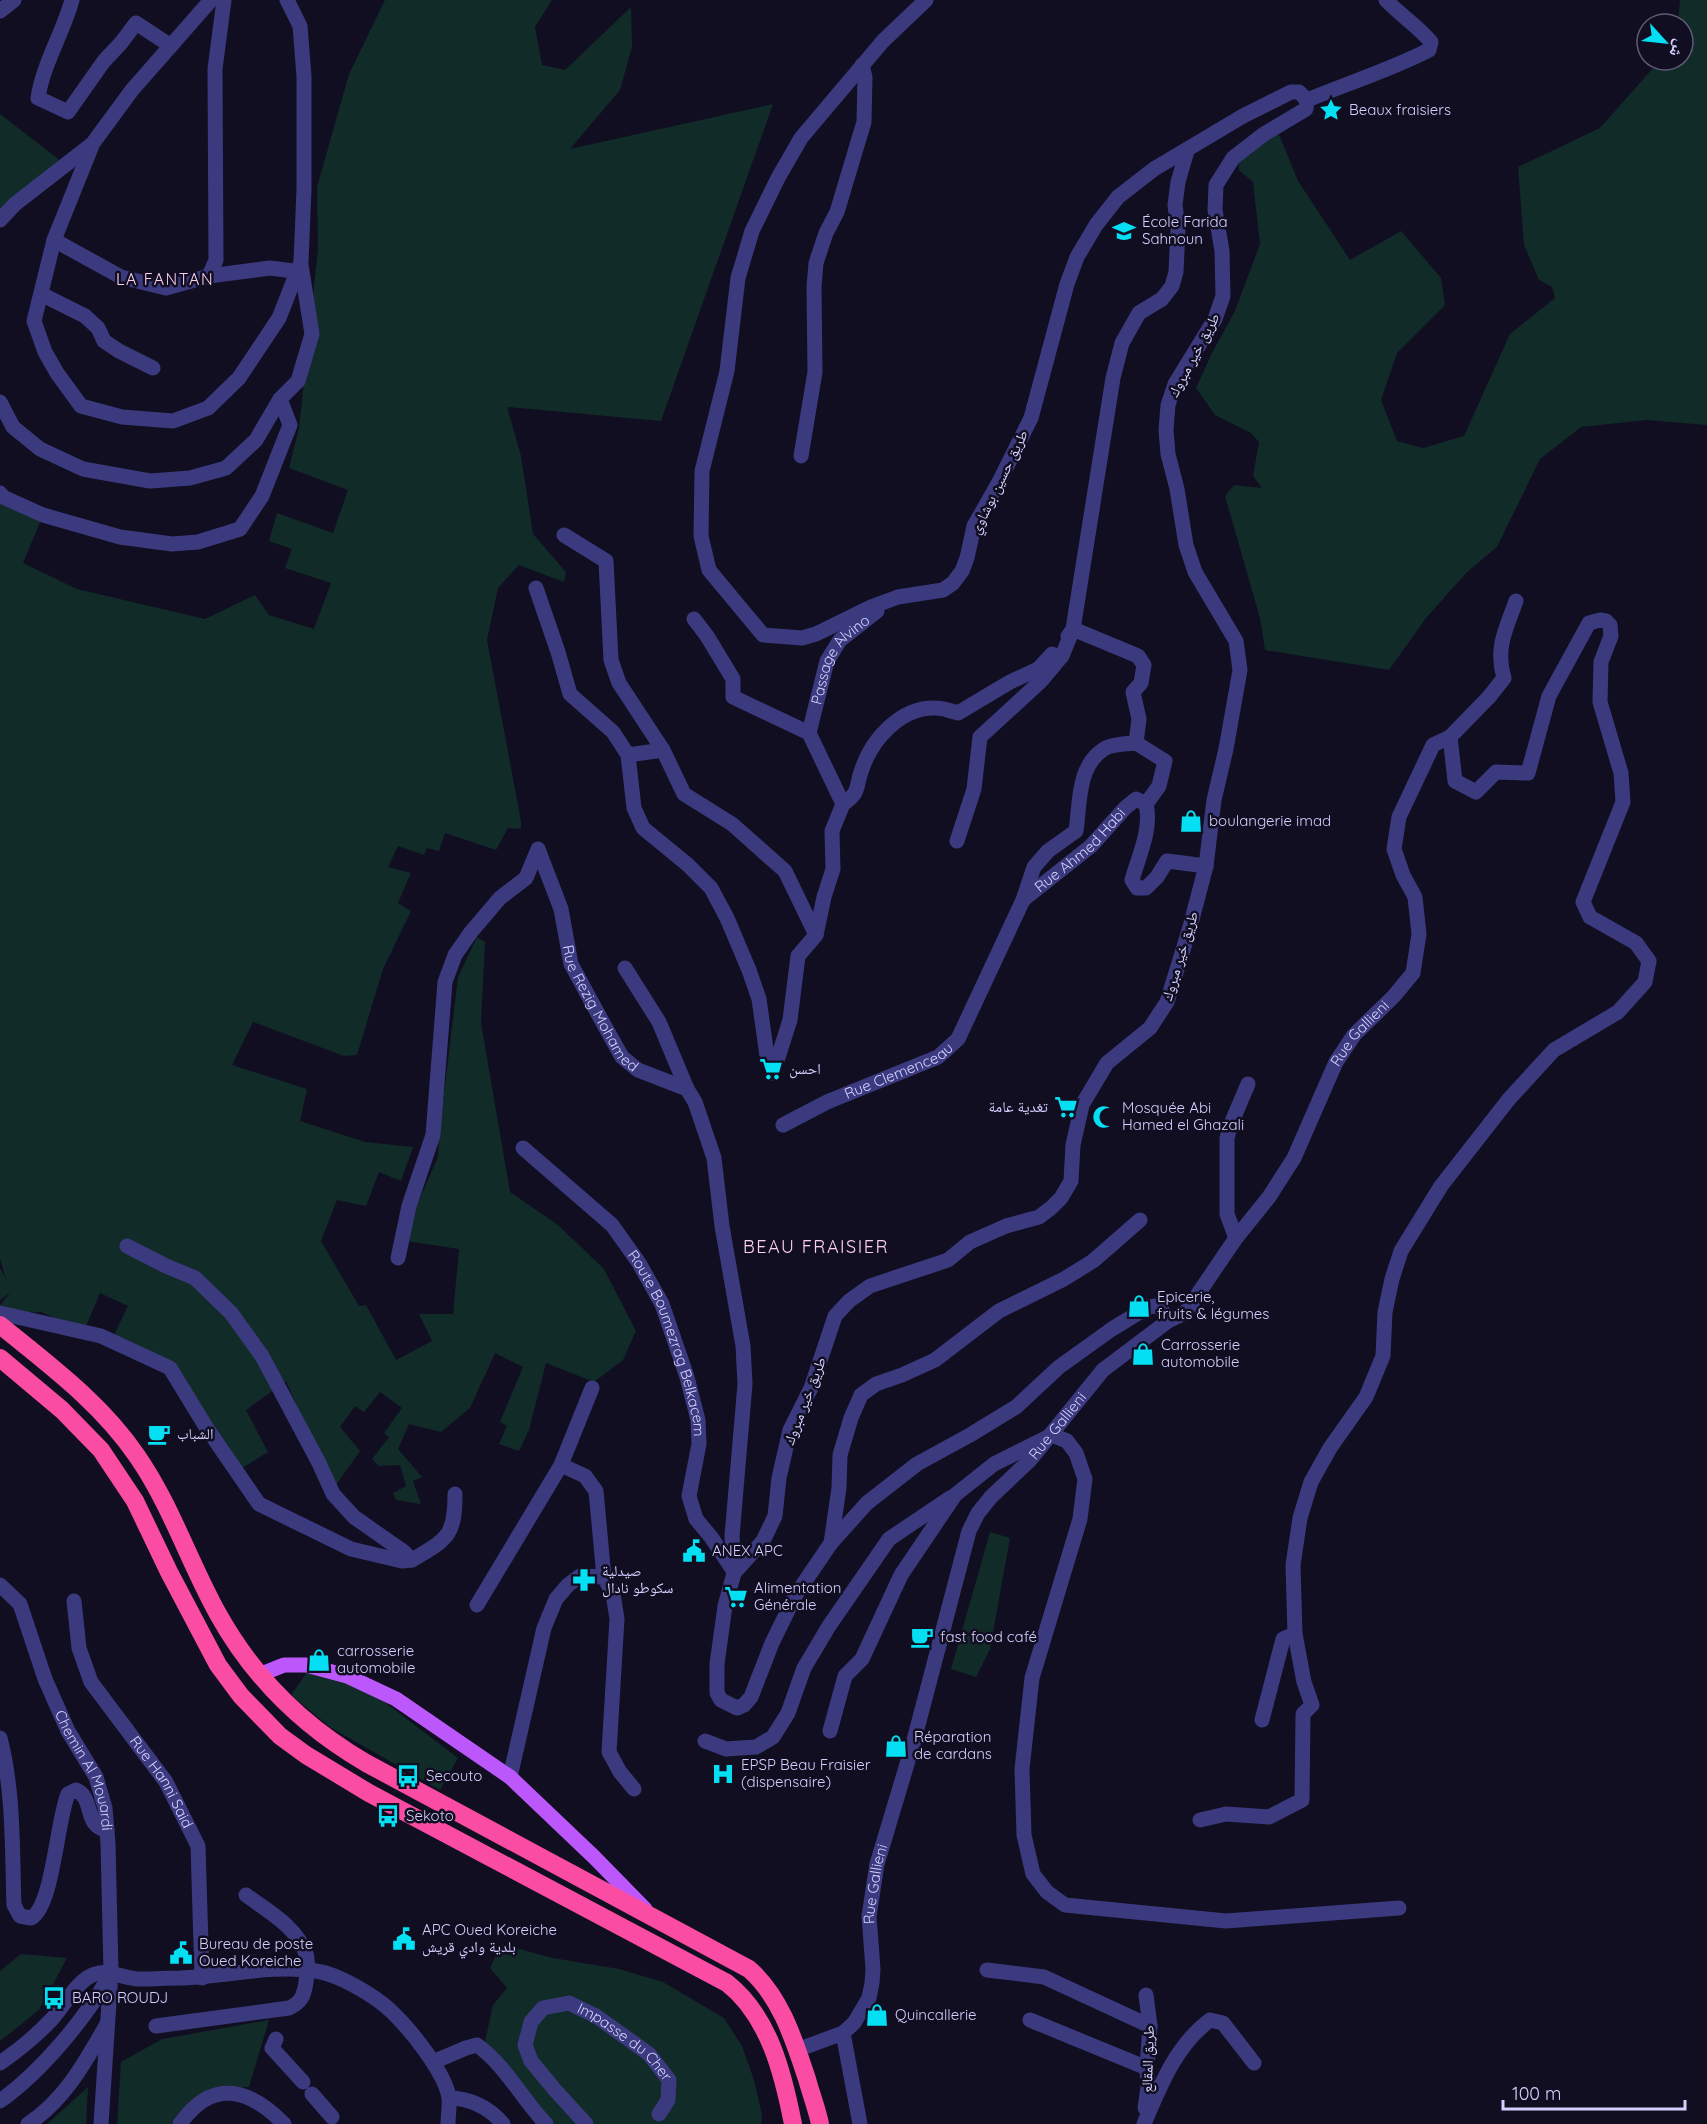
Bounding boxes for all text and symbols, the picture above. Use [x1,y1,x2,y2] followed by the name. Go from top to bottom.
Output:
[1635,12,1695,72] north arrow
[1666,37,1691,61] text: ش
[1318,97,1344,123] place icon: Beaux fraisiers
[1349,100,1451,119] place label: Beaux fraisiers
[1142,212,1228,248] place label: École Farida Sahnoun
[1111,218,1137,244] school or university icon: École Farida Sahnoun
[116,269,214,289] district label: LA FANTAN
[1163,309,1225,401] street label: طريق خير مبروك
[965,426,1035,538] street label: طريق حسين بوشاوي
[807,610,873,706] street label: Passage Alvino
[1031,804,1129,896] street label: Rue Ahmed Habi
[1178,808,1204,834] shop icon: boulangerie imad
[1209,811,1331,830] place label: boulangerie imad
[1157,909,1203,1003] street label: طريق خير مبروك
[559,943,643,1076] street label: Rue Rezig Mohamed
[1326,996,1393,1070] street label: Rue Gallieni
[841,1038,957,1103] street label: Rue Clemenceau
[758,1056,784,1082] supermarket icon: احسن
[789,1059,821,1079] place label: احسن
[1053,1094,1079,1120] supermarket icon: تغدية عامة
[989,1097,1049,1116] place label: تغدية عامة
[1122,1098,1244,1134] place label: Mosquée Abi Hamed el Ghazali
[1091,1104,1117,1130] mosque icon: Mosquée Abi Hamed el Ghazali
[743,1235,889,1258] district label: BEAU FRAISIER
[624,1246,709,1437] street label: Route Boumezrag Belkacem
[1157,1287,1269,1323] place label: Epicerie, fruits & légumes
[1126,1293,1152,1319] shop icon: Epicerie, fruits & légumes
[1161,1335,1240,1371] place label: Carrosserie automobile
[1130,1341,1156,1367] shop icon: Carrosserie automobile
[779,1354,831,1448] street label: طريق خير مبروك
[1024,1388,1090,1463] street label: Rue Gallieni
[146,1421,172,1447] cafe icon: الشباب
[177,1424,213,1443] place label: الشباب
[681,1538,707,1564] public building icon: ANEX APC
[712,1541,783,1560] place label: ANEX APC
[602,1561,674,1598] place label: صيدلية سكوطو نادال
[571,1567,597,1593] pharmacy icon: صيدلية سكوطو نادال
[754,1578,841,1614] place label: Alimentation Générale
[723,1584,749,1610] supermarket icon: Alimentation Générale
[909,1624,935,1650] cafe icon: fast food café
[940,1627,1037,1646] place label: fast food café
[337,1641,415,1677] place label: carrosserie automobile
[306,1647,332,1673] shop icon: carrosserie automobile
[51,1707,117,1831] street label: Chemin Al Mouardi
[914,1727,992,1763] place label: Réparation de cardans
[126,1732,197,1831] street label: Rue Hanni Said
[883,1733,909,1759] shop icon: Réparation de cardans
[741,1755,871,1791] place label: EPSP Beau Fraisier (dispensaire)
[710,1761,736,1787] hospital icon: EPSP Beau Fraisier (dispensaire)
[395,1763,421,1789] bus stop icon: Secouto
[426,1766,482,1785] place label: Secouto
[375,1803,401,1829] bus stop icon: Sekoto
[406,1806,454,1825] place label: Sekoto
[859,1842,892,1925] street label: Rue Gallieni
[422,1920,557,1959] place label: APC Oued Koreiche بلدية وادي قريش
[391,1926,417,1952] public building icon: APC Oued Koreiche بلدية وادي قريش
[199,1934,313,1970] place label: Bureau de poste Oued Koreiche
[168,1940,194,1966] public building icon: Bureau de poste Oued Koreiche
[41,1985,67,2011] bus stop icon: BARO ROUDJ
[72,1988,168,2007] place label: BARO ROUDJ
[574,1998,676,2085] street label: Impasse du Cher
[864,2002,890,2028] shop icon: Quincallerie
[895,2005,977,2024] place label: Quincallerie
[1137,2025,1159,2093] street label: طريق المقالع
[1503,2073,1684,2111] scale bar
[1512,2082,1561,2105] text: 100 m

